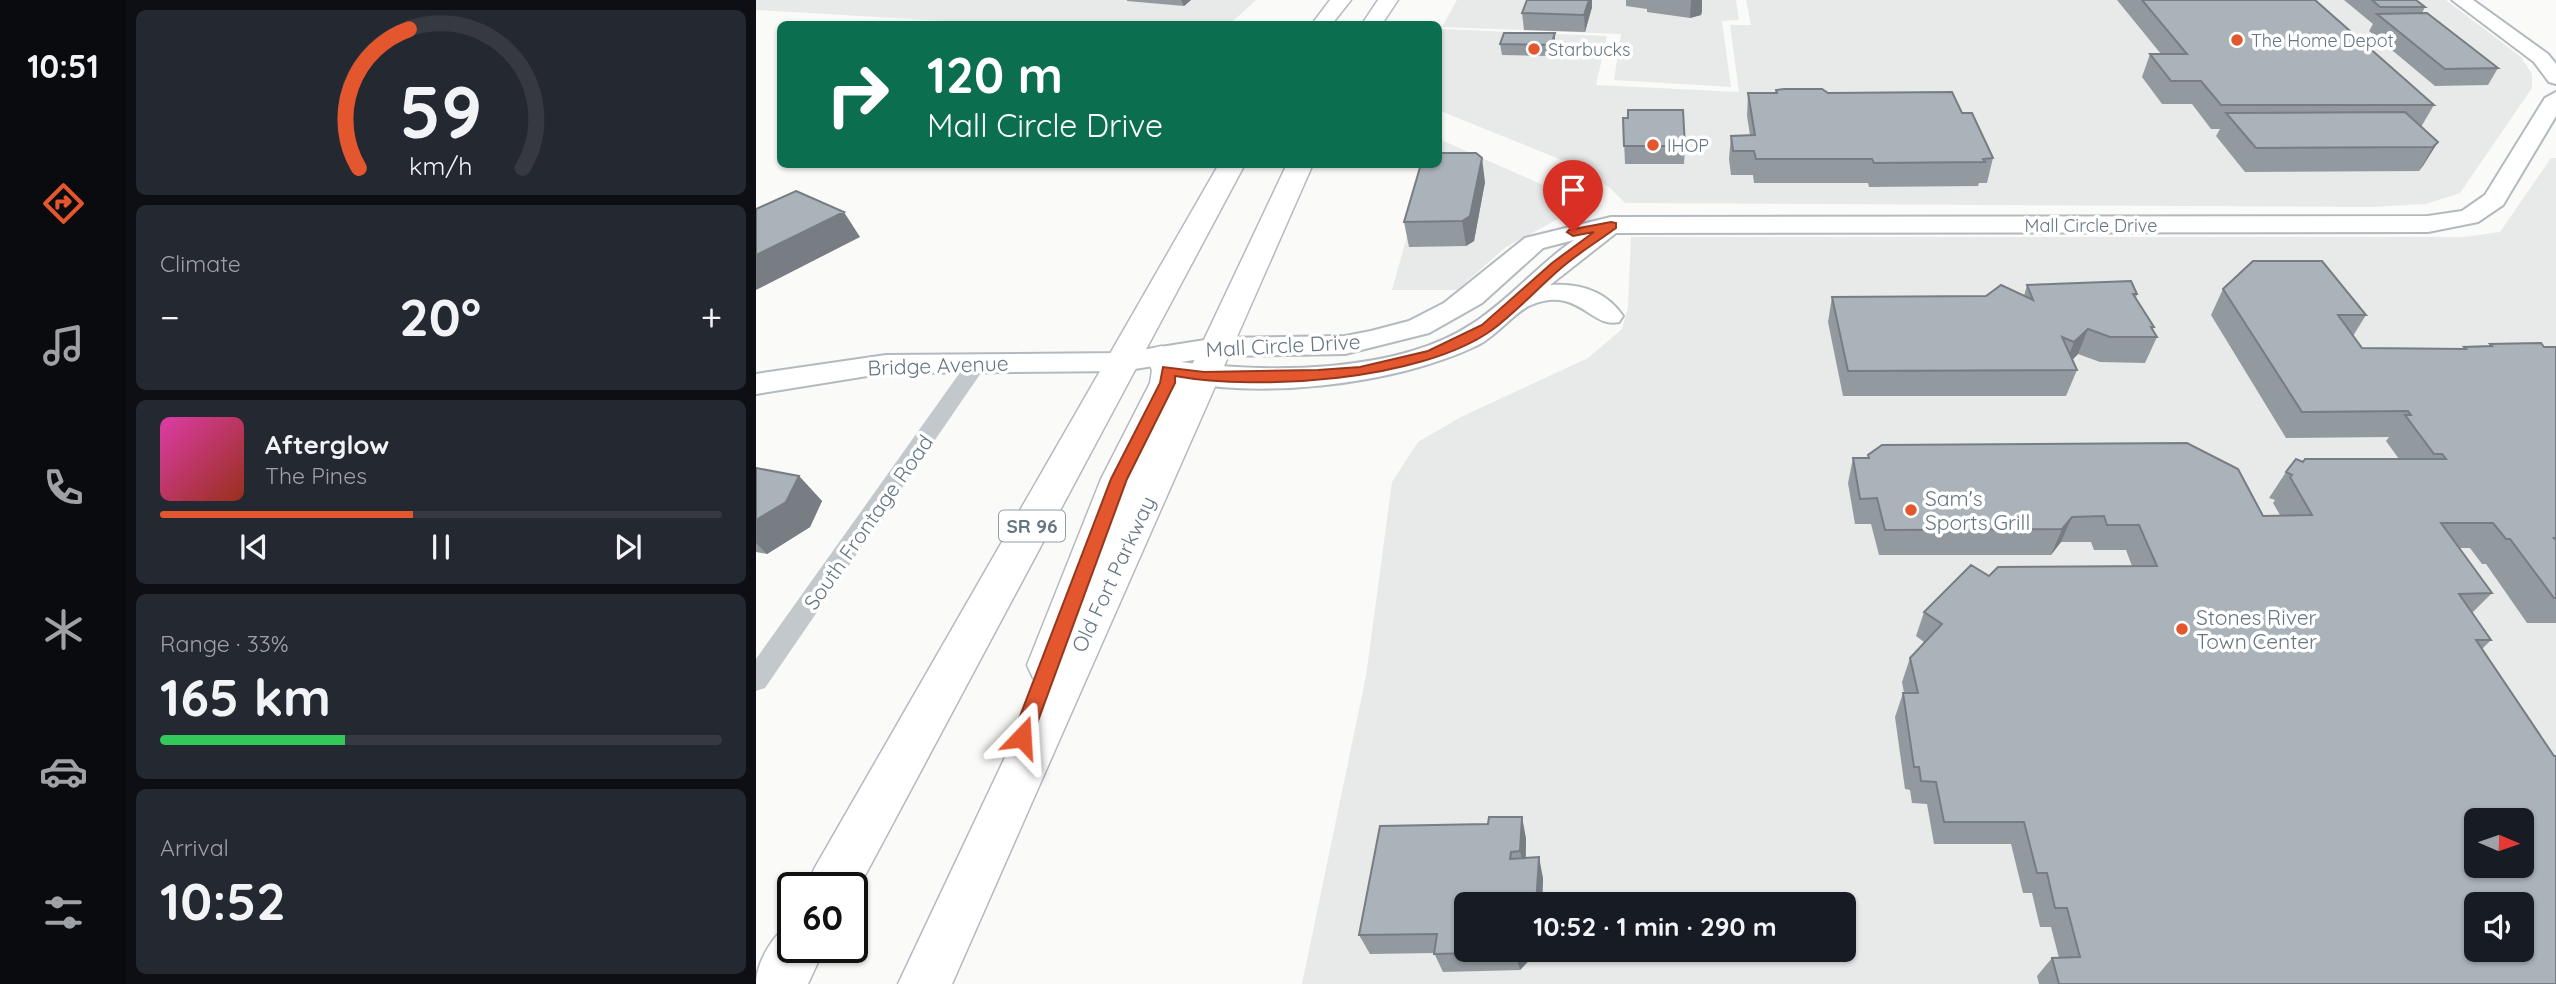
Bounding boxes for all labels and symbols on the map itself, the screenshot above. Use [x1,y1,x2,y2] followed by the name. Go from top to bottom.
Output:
[2251,29,2394,52] place label: The Home Depot
[2229,32,2245,48] marker: The Home Depot
[1548,38,1631,61] place label: Starbucks
[1526,41,1542,57] marker: Starbucks
[1667,134,1709,157] place label: IHOP
[1645,137,1661,153] marker: IHOP
[1543,160,1603,232] pin
[2025,214,2157,237] street label: Mall Circle Drive
[1205,328,1361,362] street label: Mall Circle Drive
[867,350,1009,380] street label: Bridge Avenue
[798,430,938,614] street label: South Frontage Road
[1925,485,2030,535] place label: Sam's Sports Grill
[1065,492,1161,656] street label: Old Fort Parkway
[1903,502,1919,518] marker: Sam's Sports Grill
[999,510,1065,541] road number: SR 96
[2196,604,2317,654] place label: Stones River Town Center
[2174,621,2190,637] marker: Stones River Town Center
[985,700,1059,774] position arrow
[2464,808,2534,878] north arrow
[777,872,868,963] speed limit sign: 60

